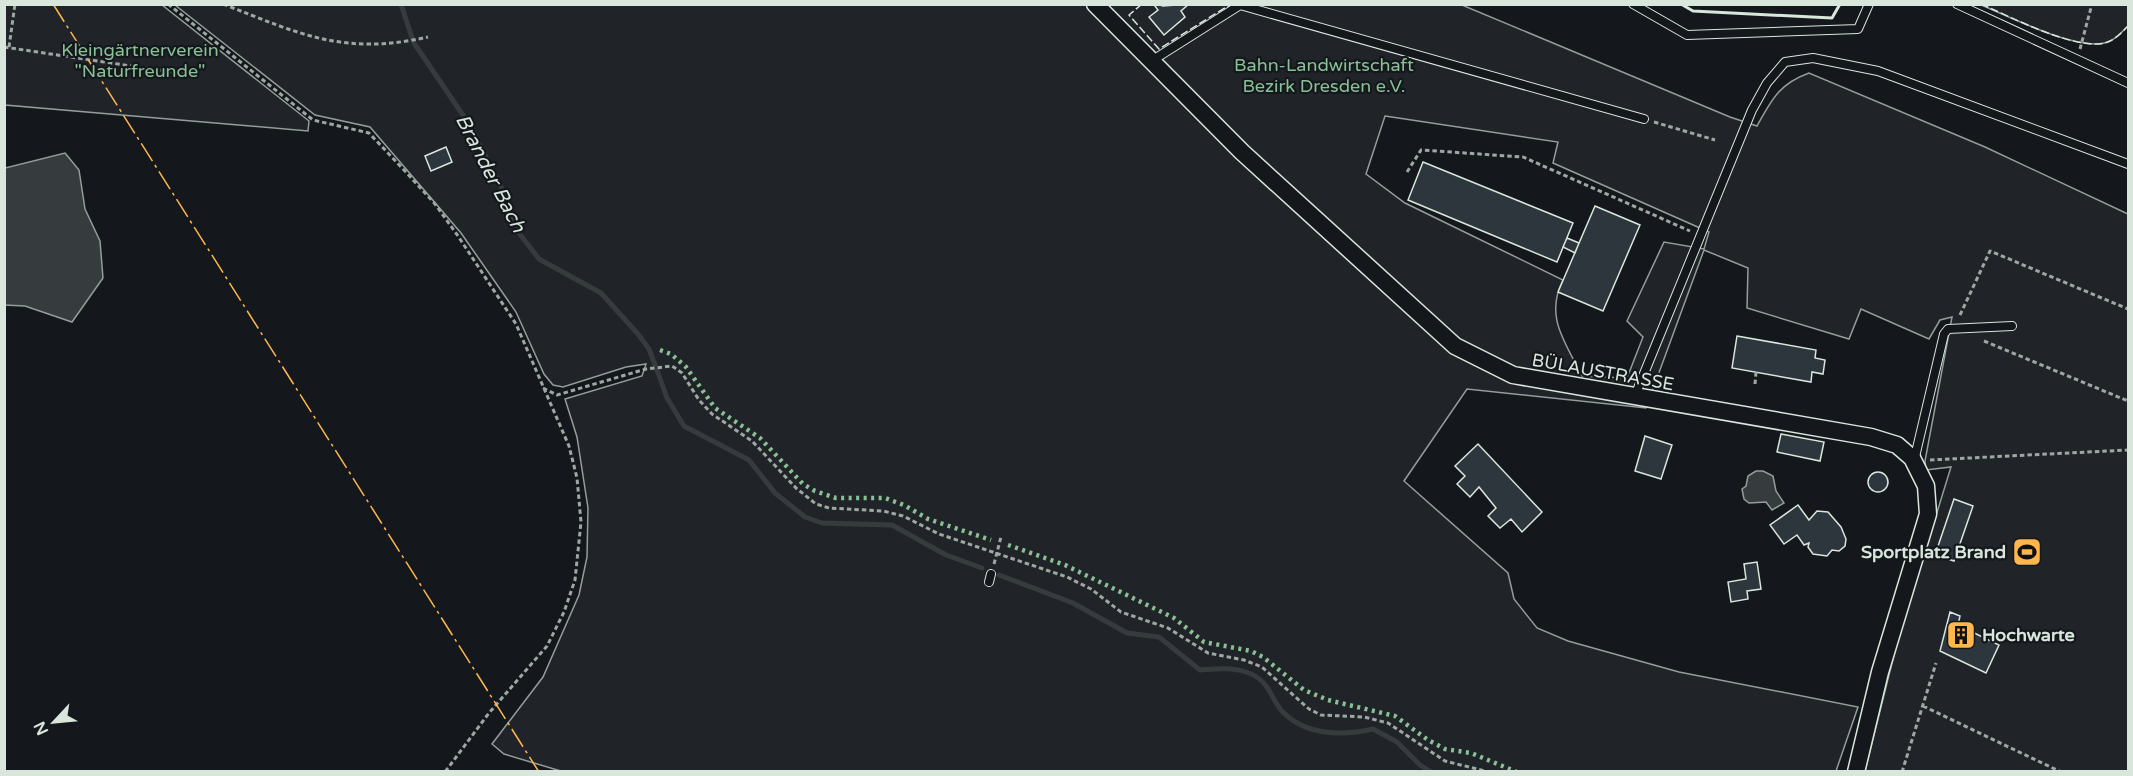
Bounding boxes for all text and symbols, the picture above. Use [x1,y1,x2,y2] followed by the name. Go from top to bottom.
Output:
[61,39,219,82] park label: Kleingärtnerverein "Naturfreunde"
[1234,54,1414,97] park label: Bahn-Landwirtschaft Bezirk Dresden e.V.
[450,110,531,237] water label: Brander Bach
[1530,349,1676,395] street label: BÜLAUSTRASSE
[2011,536,2043,568] sports icon: Sportplatz Brand
[1861,541,2006,563] place label: Sportplatz Brand
[1945,619,1977,651] building icon: Hochwarte
[1982,624,2075,646] place label: Hochwarte
[24,692,84,752] north arrow
[30,718,53,738] text: N

